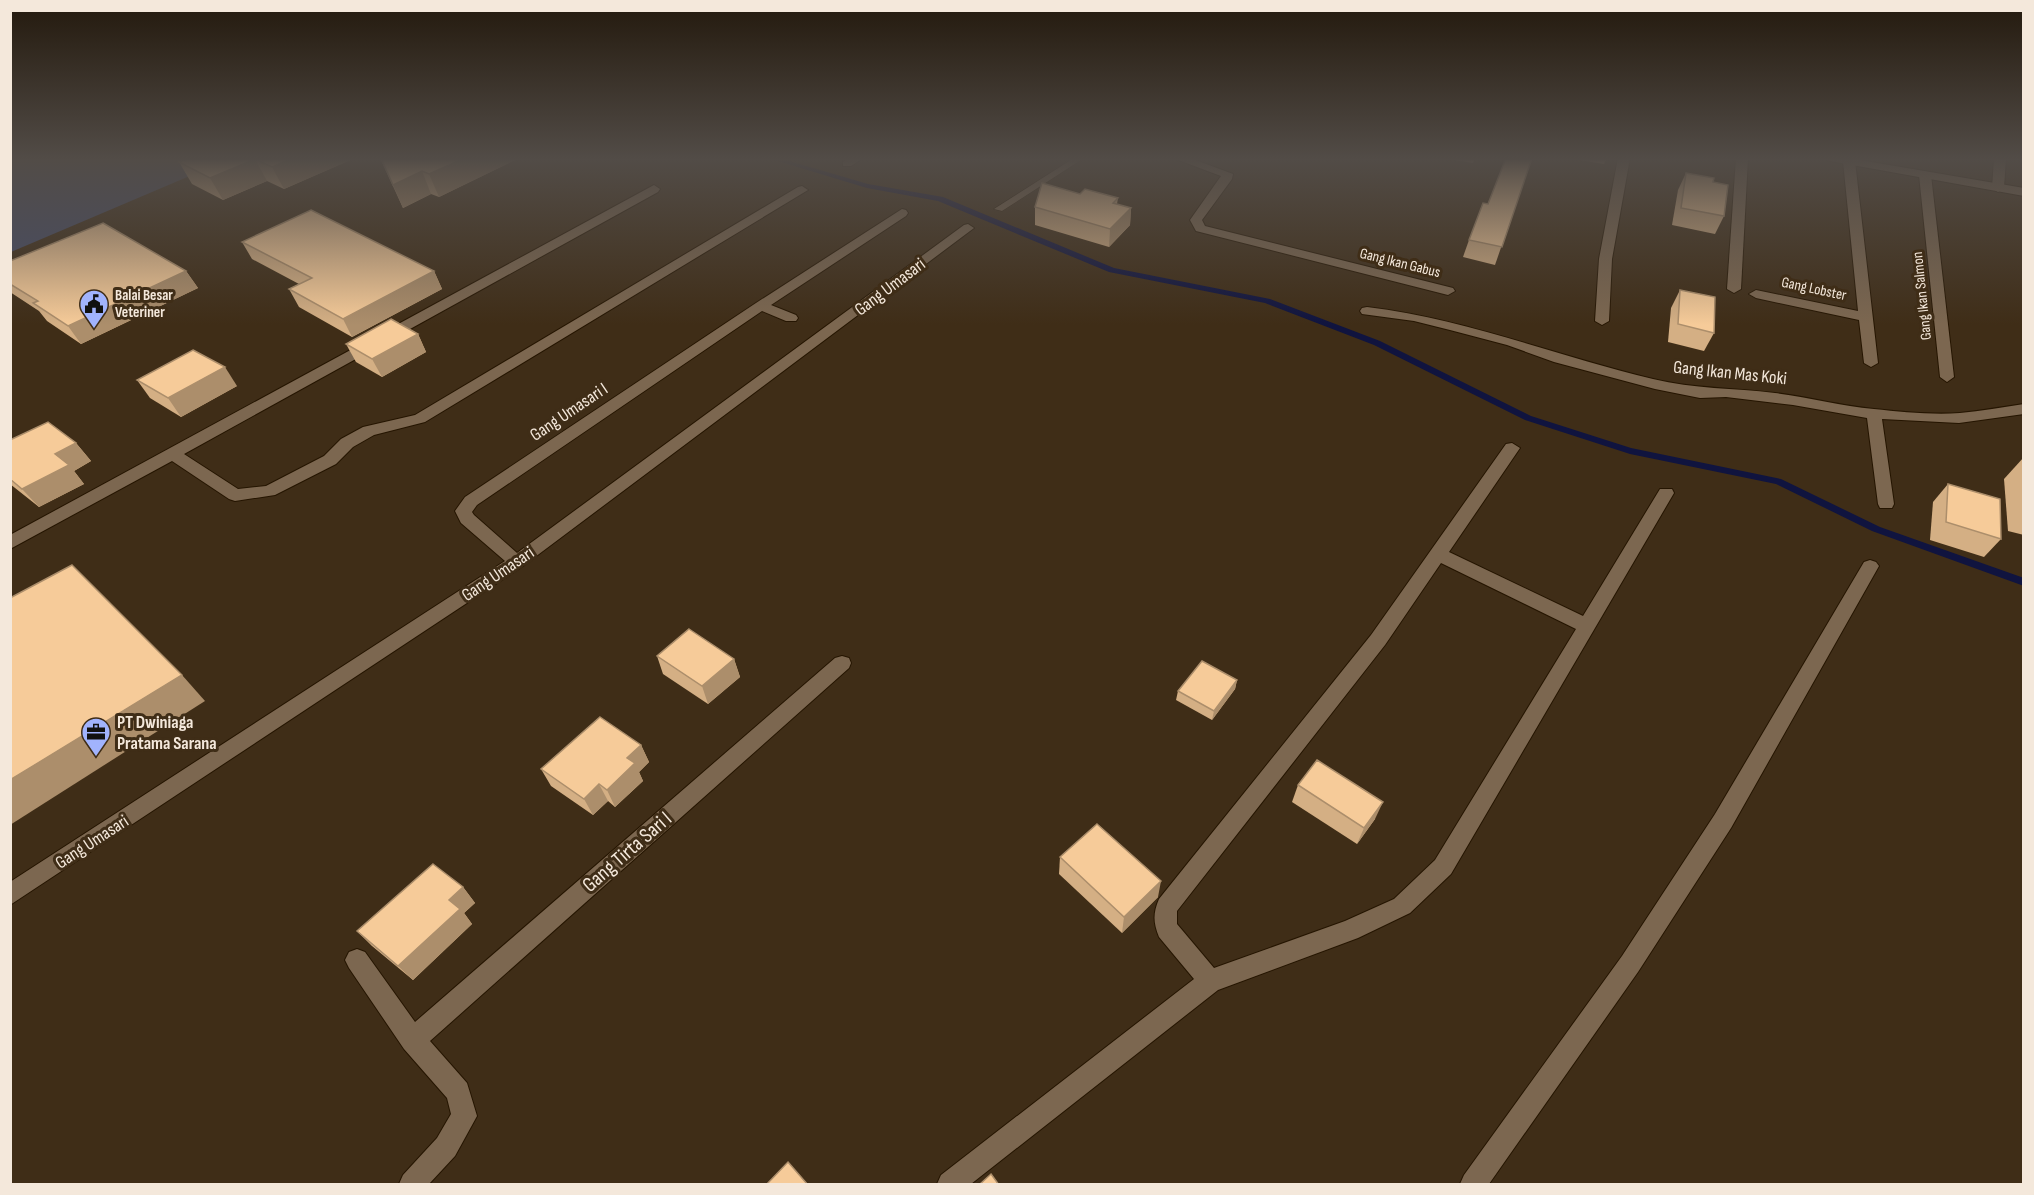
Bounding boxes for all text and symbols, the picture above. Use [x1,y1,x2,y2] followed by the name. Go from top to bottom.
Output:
[1358,244,1442,282] street label: Gang Ikan Gabus
[1908,251,1936,341] street label: Gang Ikan Salmon
[851,254,929,320] street label: Gang Umasari
[1780,273,1849,305] street label: Gang Lobster
[115,286,173,322] place label: Balai Besar Veteriner
[78,288,110,330] public building icon: Balai Besar Veteriner
[1672,357,1788,389] street label: Gang Ikan Mas Koki
[526,378,612,446] street label: Gang Umasari I
[458,542,538,606] street label: Gang Umasari
[117,712,217,754] place label: PT Dwiniaga Pratama Sarana
[80,716,112,758] office icon: PT Dwiniaga Pratama Sarana
[577,806,677,898] street label: Gang Tirta Sari I
[52,811,132,873] street label: Gang Umasari

